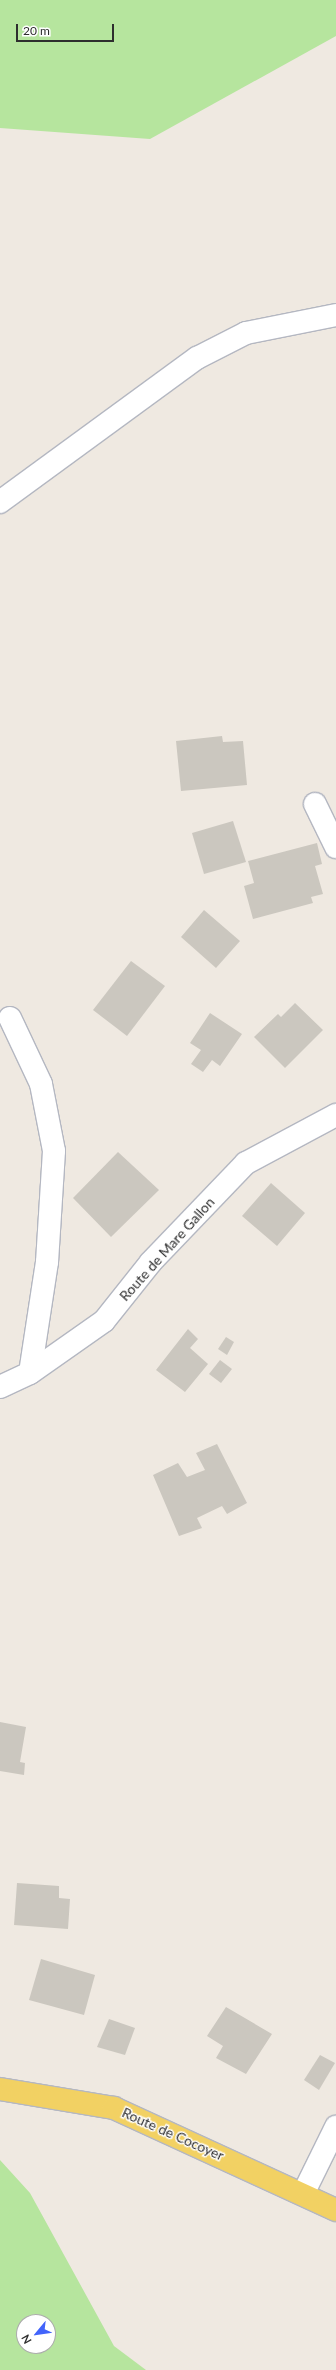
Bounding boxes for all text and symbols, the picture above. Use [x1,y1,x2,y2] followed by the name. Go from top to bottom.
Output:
[18,16,116,42] scale bar
[23,23,50,38] text: 20 m
[116,1194,218,1304] street label: Route de Mare Gallon
[119,2104,227,2164] street label: Route de Cocoyer
[16,2314,56,2354] north arrow
[18,2333,34,2346] text: N

